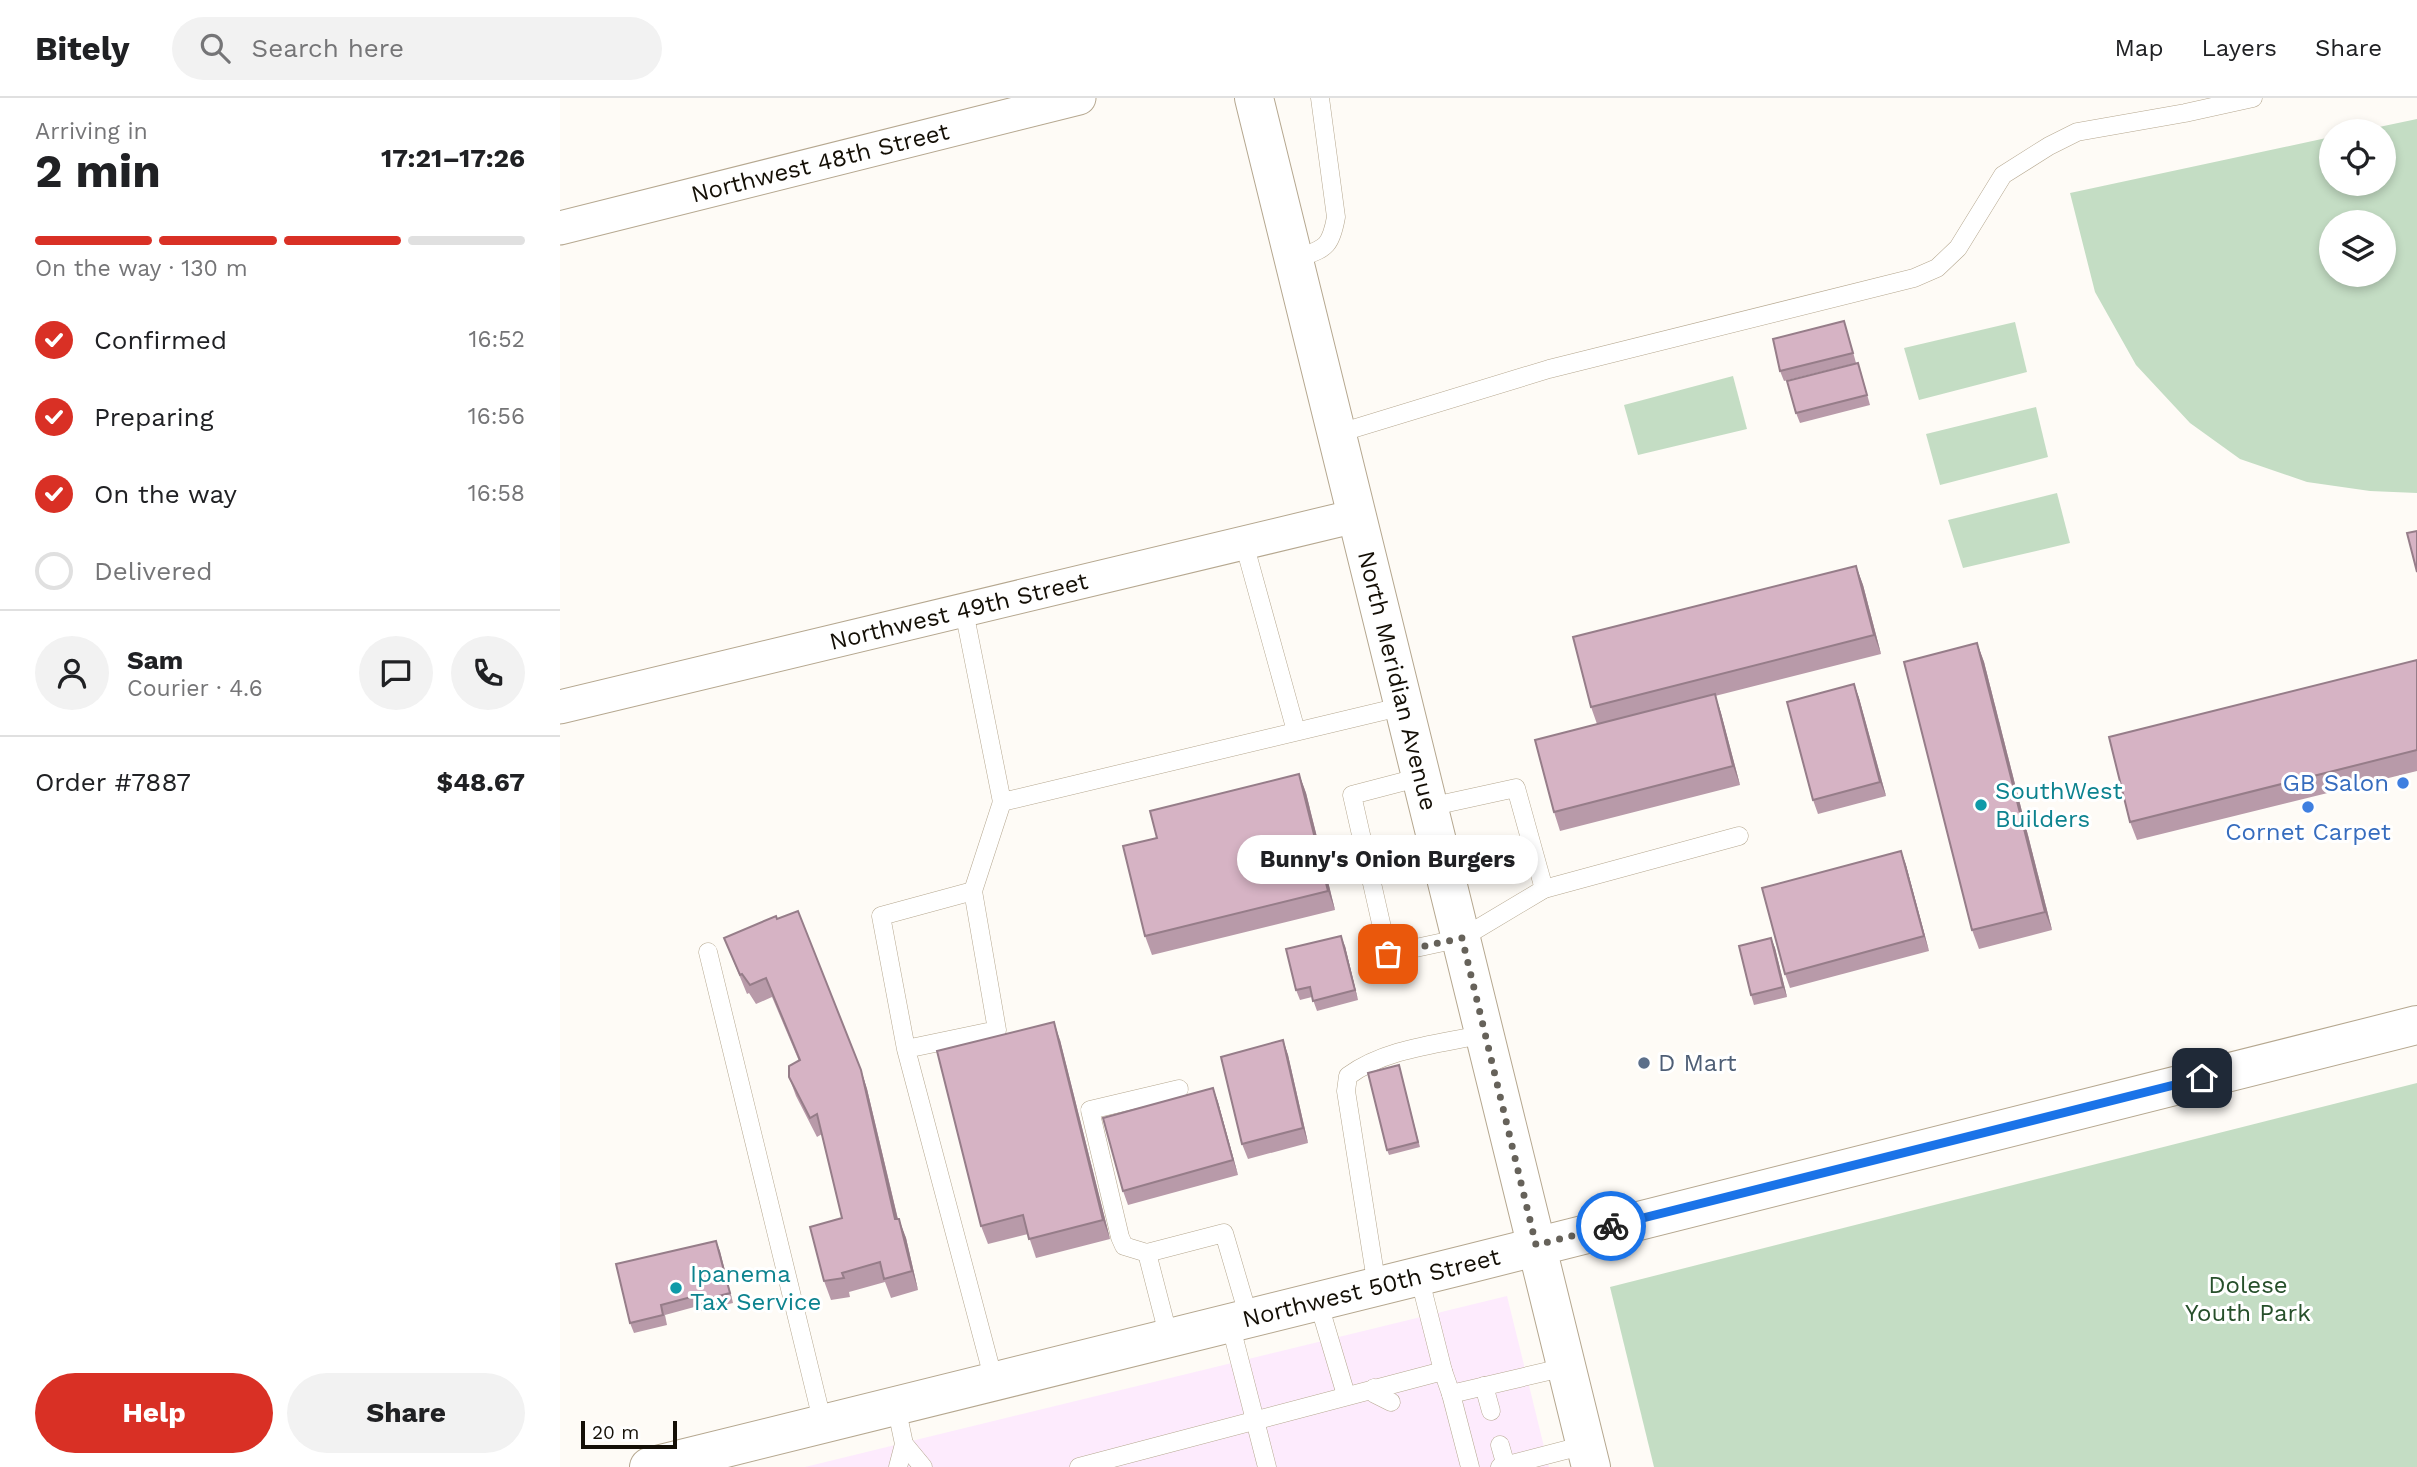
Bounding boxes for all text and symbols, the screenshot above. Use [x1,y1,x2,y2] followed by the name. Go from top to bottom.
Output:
[172,17,662,80] search box
[35,29,130,68] text: Bitely
[196,29,234,67] icon: search
[252,33,404,63] text: Search here
[2115,34,2163,62] text: Map
[2201,34,2277,62] text: Layers
[2315,34,2382,62] text: Share
[688,117,952,209] street label: Northwest 48th Street
[35,118,148,145] text: Arriving in
[2319,119,2396,287] map controls
[2319,119,2396,196] button: locate
[381,143,525,173] text: 17:21–17:26
[35,144,161,198] text: 2 min
[2319,210,2396,287] button: layers
[35,255,248,282] text: On the way · 130 m
[35,321,73,359] icon: check
[94,325,227,355] text: Confirmed
[468,326,525,353] text: 16:52
[35,398,73,436] icon: check
[94,402,214,432] text: Preparing
[468,403,525,430] text: 16:56
[35,475,73,513] icon: check
[94,479,237,509] text: On the way
[468,480,525,507] text: 16:58
[1352,548,1443,813] street label: North Meridian Avenue
[94,556,213,586] text: Delivered
[827,567,1091,656] street label: Northwest 49th Street
[35,636,109,710] button: person
[359,636,433,710] button: chat
[451,636,525,710] button: phone
[127,645,183,675] text: Sam
[127,675,263,702] text: Courier · 4.6
[35,767,191,797] text: Order #7887
[437,767,525,797] text: $48.67
[2282,769,2389,797] place label: GB Salon
[2395,775,2411,791] marker: GB Salon
[1995,777,2123,833] place label: SouthWest Builders
[1973,797,1989,813] marker: SouthWest Builders
[2300,799,2316,815] marker: Cornet Carpet
[2225,818,2391,846] place label: Cornet Carpet
[1238,835,1538,884] callout: Bunny's Onion Burgers
[1260,846,1515,873] text: Bunny's Onion Burgers
[1358,924,1418,984] pin
[1369,935,1407,973] icon: bag
[2172,1048,2232,1108] pin
[1658,1049,1737,1077] place label: D Mart
[1636,1055,1652,1071] marker: D Mart
[2183,1059,2221,1097] icon: home
[1576,1191,1646,1261] courier
[1592,1207,1630,1245] icon: bike
[1239,1243,1503,1333] street label: Northwest 50th Street
[690,1260,821,1316] place label: Ipanema Tax Service
[2185,1271,2311,1327] park label: Dolese Youth Park
[668,1280,684,1296] marker: Ipanema Tax Service
[35,1373,273,1453] button: Help
[287,1373,525,1453] button: Share
[581,1418,677,1450] scale bar
[592,1421,639,1444] text: 20 m

